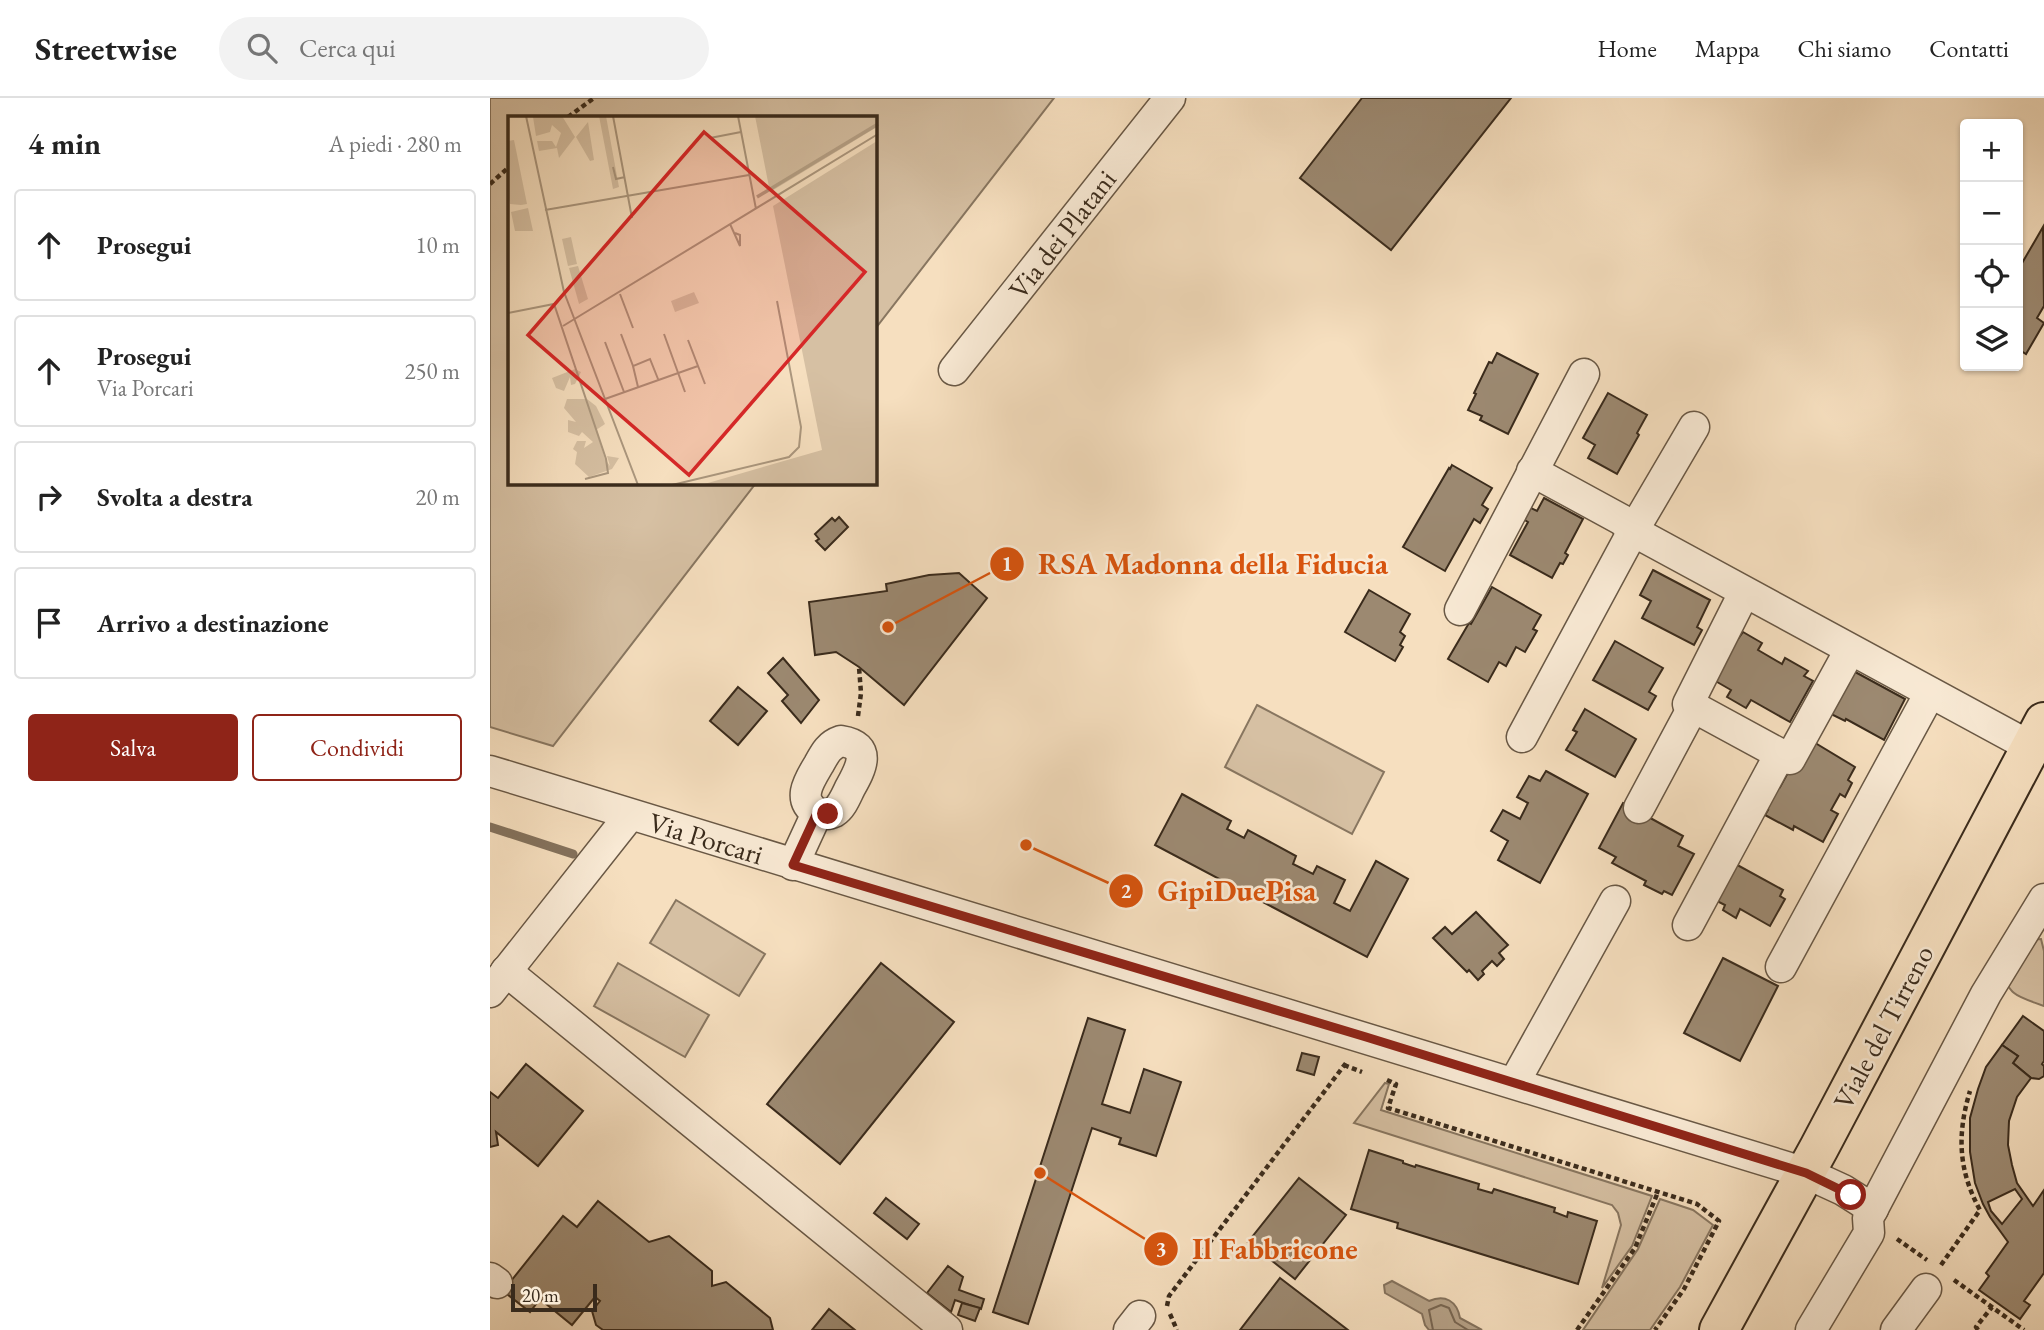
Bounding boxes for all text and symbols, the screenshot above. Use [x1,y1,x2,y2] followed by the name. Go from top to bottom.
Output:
[219,17,709,80] search box
[35,27,177,70] text: Streetwise
[243,29,281,67] icon: search
[299,31,396,65] text: Cerca qui
[1597,33,1657,64] text: Home
[1695,33,1760,64] text: Mappa
[1798,33,1891,64] text: Chi siamo
[1929,33,2009,64] text: Contatti
[508,116,877,485] inset map
[1960,119,2023,371] map controls
[1960,119,2023,182] button: +
[28,124,101,163] text: 4 min
[328,129,462,159] text: A piedi · 280 m
[1000,162,1124,306] street label: Via dei Platani
[1960,182,2023,245] button: −
[30,226,68,264] icon: ahead
[97,228,192,262] text: Prosegui
[415,230,460,260] text: 10 m
[1960,245,2023,308] button: locate
[1960,308,2023,371] button: layers
[97,339,192,373] text: Prosegui
[30,352,68,390] icon: ahead
[404,356,460,386] text: 250 m
[97,373,194,403] text: Via Porcari
[30,478,68,516] icon: right
[97,480,253,514] text: Svolta a destra
[415,482,460,512] text: 20 m
[989,538,1402,589] callout: RSA Madonna della Fiducia
[1038,544,1389,583] text: RSA Madonna della Fiducia
[1001,550,1013,577] text: 1
[30,604,68,642] icon: arrive
[97,606,329,640] text: Arrivo a destinazione
[28,714,238,781] button: Salva
[252,714,462,781] button: Condividi
[812,798,843,829] route end
[645,804,768,872] street label: Via Porcari
[1108,865,1330,916] callout: GipiDuePisa
[1158,871,1317,910] text: GipiDuePisa
[1120,877,1132,904] text: 2
[1825,939,1941,1115] street label: Viale del Tirreno
[1835,1179,1866,1210] route start
[1144,1223,1372,1274] callout: Il Fabbricone
[1192,1229,1358,1268] text: Il Fabbricone
[1155,1235,1167,1262] text: 3
[511,1281,597,1313] scale bar
[522,1283,559,1308] text: 20 m

